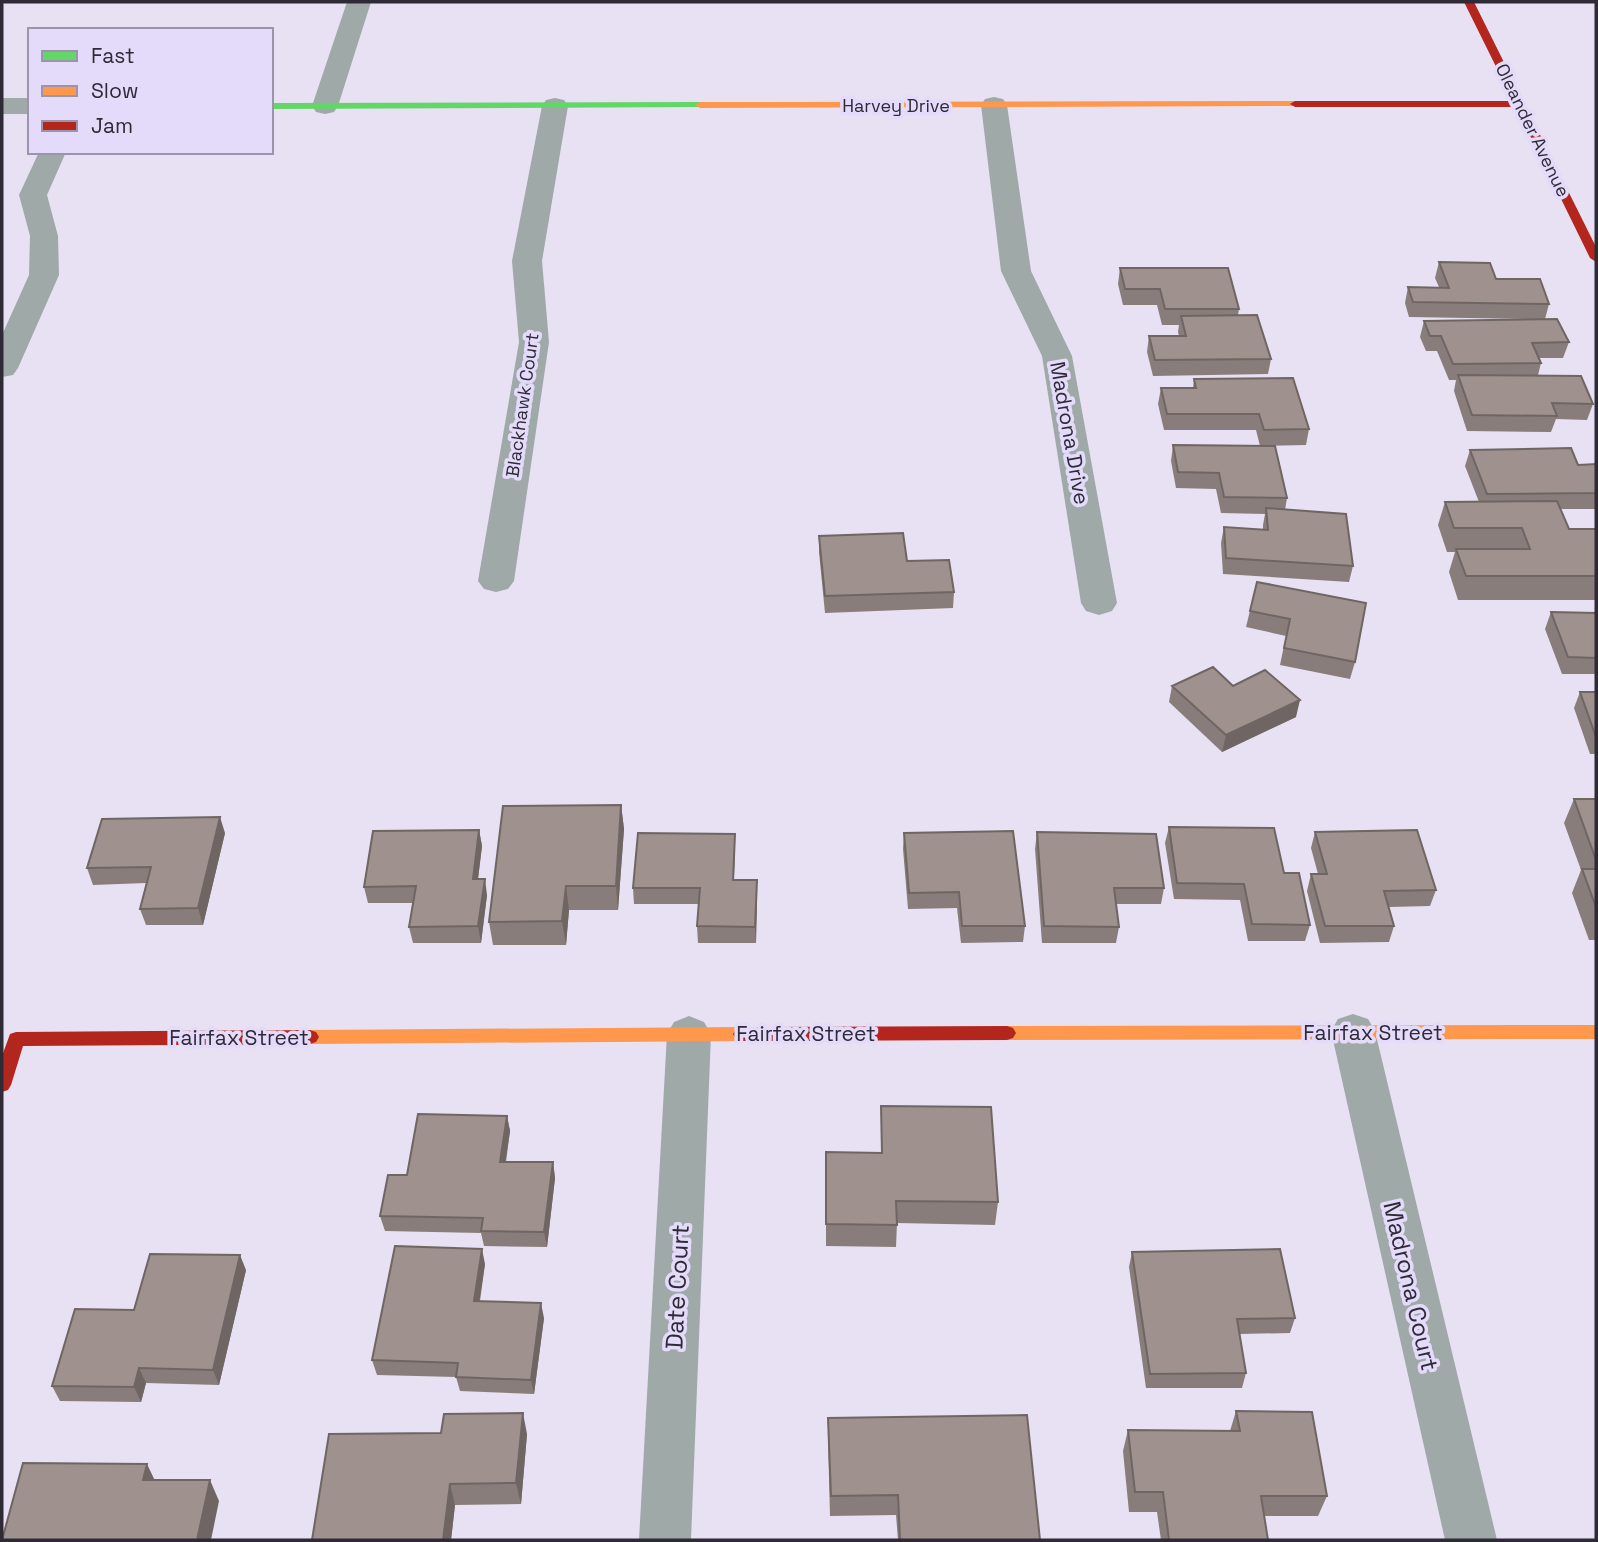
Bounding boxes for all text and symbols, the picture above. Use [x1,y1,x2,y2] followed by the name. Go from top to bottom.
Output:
[28,28,273,154] legend
[91,42,135,69] text: Fast
[1491,60,1575,200] street label: Oleander Avenue
[91,77,139,104] text: Slow
[842,94,950,117] street label: Harvey Drive
[91,112,133,139] text: Jam
[500,331,544,479] street label: Blackhawk Court
[1044,359,1096,507] street label: Madrona Drive
[1303,1019,1443,1046] street label: Fairfax Street
[736,1020,876,1047] street label: Fairfax Street
[169,1024,309,1051] street label: Fairfax Street
[1376,1198,1446,1374] street label: Madrona Court
[658,1224,696,1350] street label: Date Court

